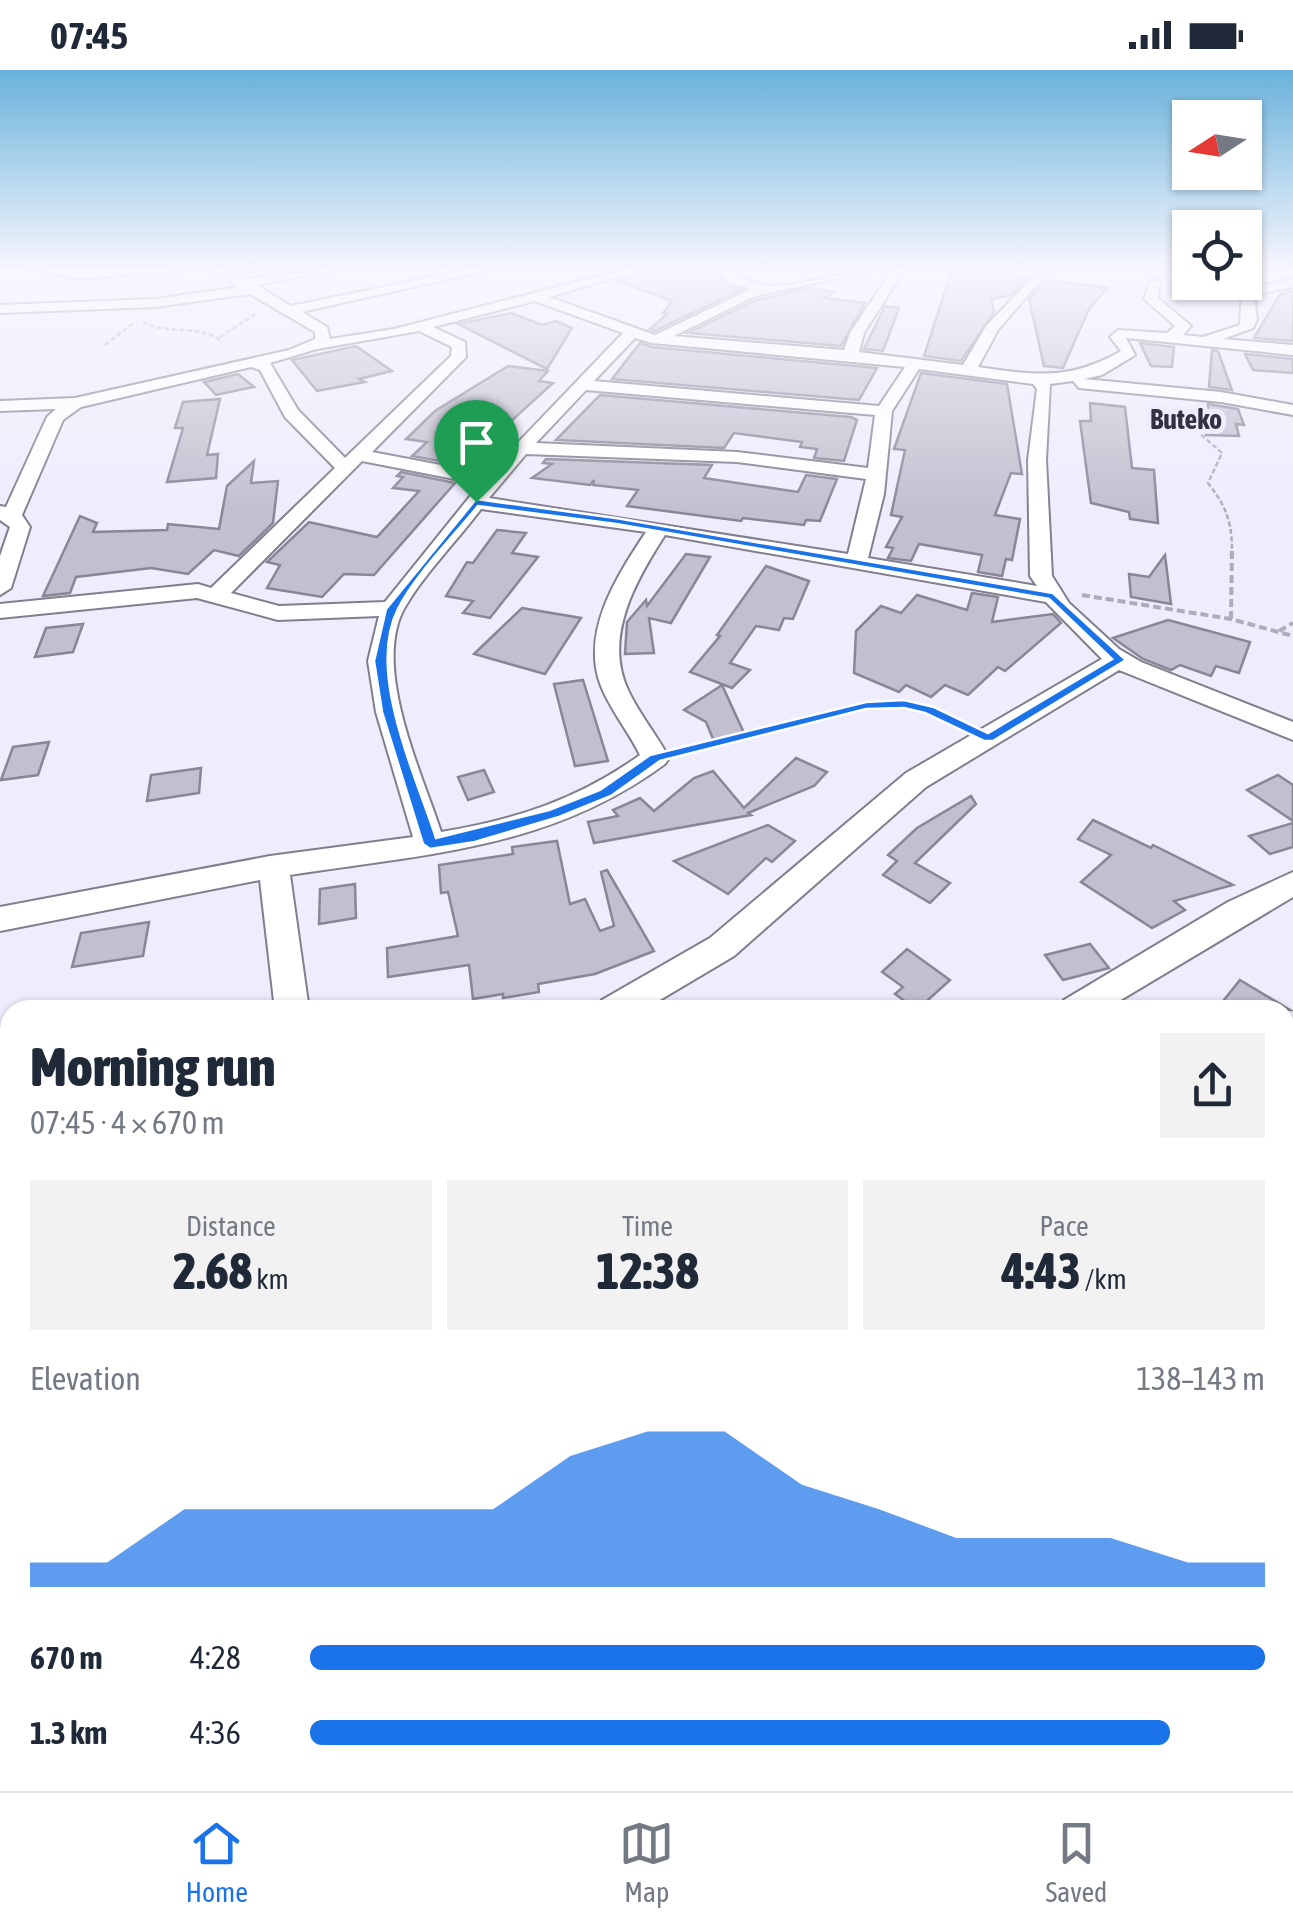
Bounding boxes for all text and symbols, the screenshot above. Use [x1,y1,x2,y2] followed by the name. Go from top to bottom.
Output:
[50,14,128,57] text: 07:45
[1172,100,1262,190] north arrow
[1172,100,1262,300] map controls
[1172,210,1262,300] button: locate
[434,400,519,503] pin
[1150,403,1222,435] district label: Buteko
[449,415,504,470] icon: arrive
[1160,1033,1265,1138] button: share
[30,1035,276,1098] text: Morning run
[30,1104,224,1141] text: 07:45 · 4 × 670 m
[186,1210,276,1242] text: Distance
[622,1210,673,1242] text: Time
[1040,1210,1089,1242] text: Pace
[173,1242,252,1300] text: 2.68
[596,1242,699,1300] text: 12:38
[1002,1242,1081,1300] text: 4:43
[252,1263,289,1295] text: km
[1081,1263,1127,1295] text: /km
[30,1360,141,1397] text: Elevation
[1136,1360,1265,1397] text: 138–143 m
[30,1639,103,1676] text: 670 m
[190,1639,241,1676] text: 4:28
[30,1714,107,1751] text: 1.3 km
[190,1714,241,1751] text: 4:36
[186,1816,248,1908] tab: Home
[619,1816,674,1908] tab: Map
[1045,1816,1107,1908] tab: Saved

